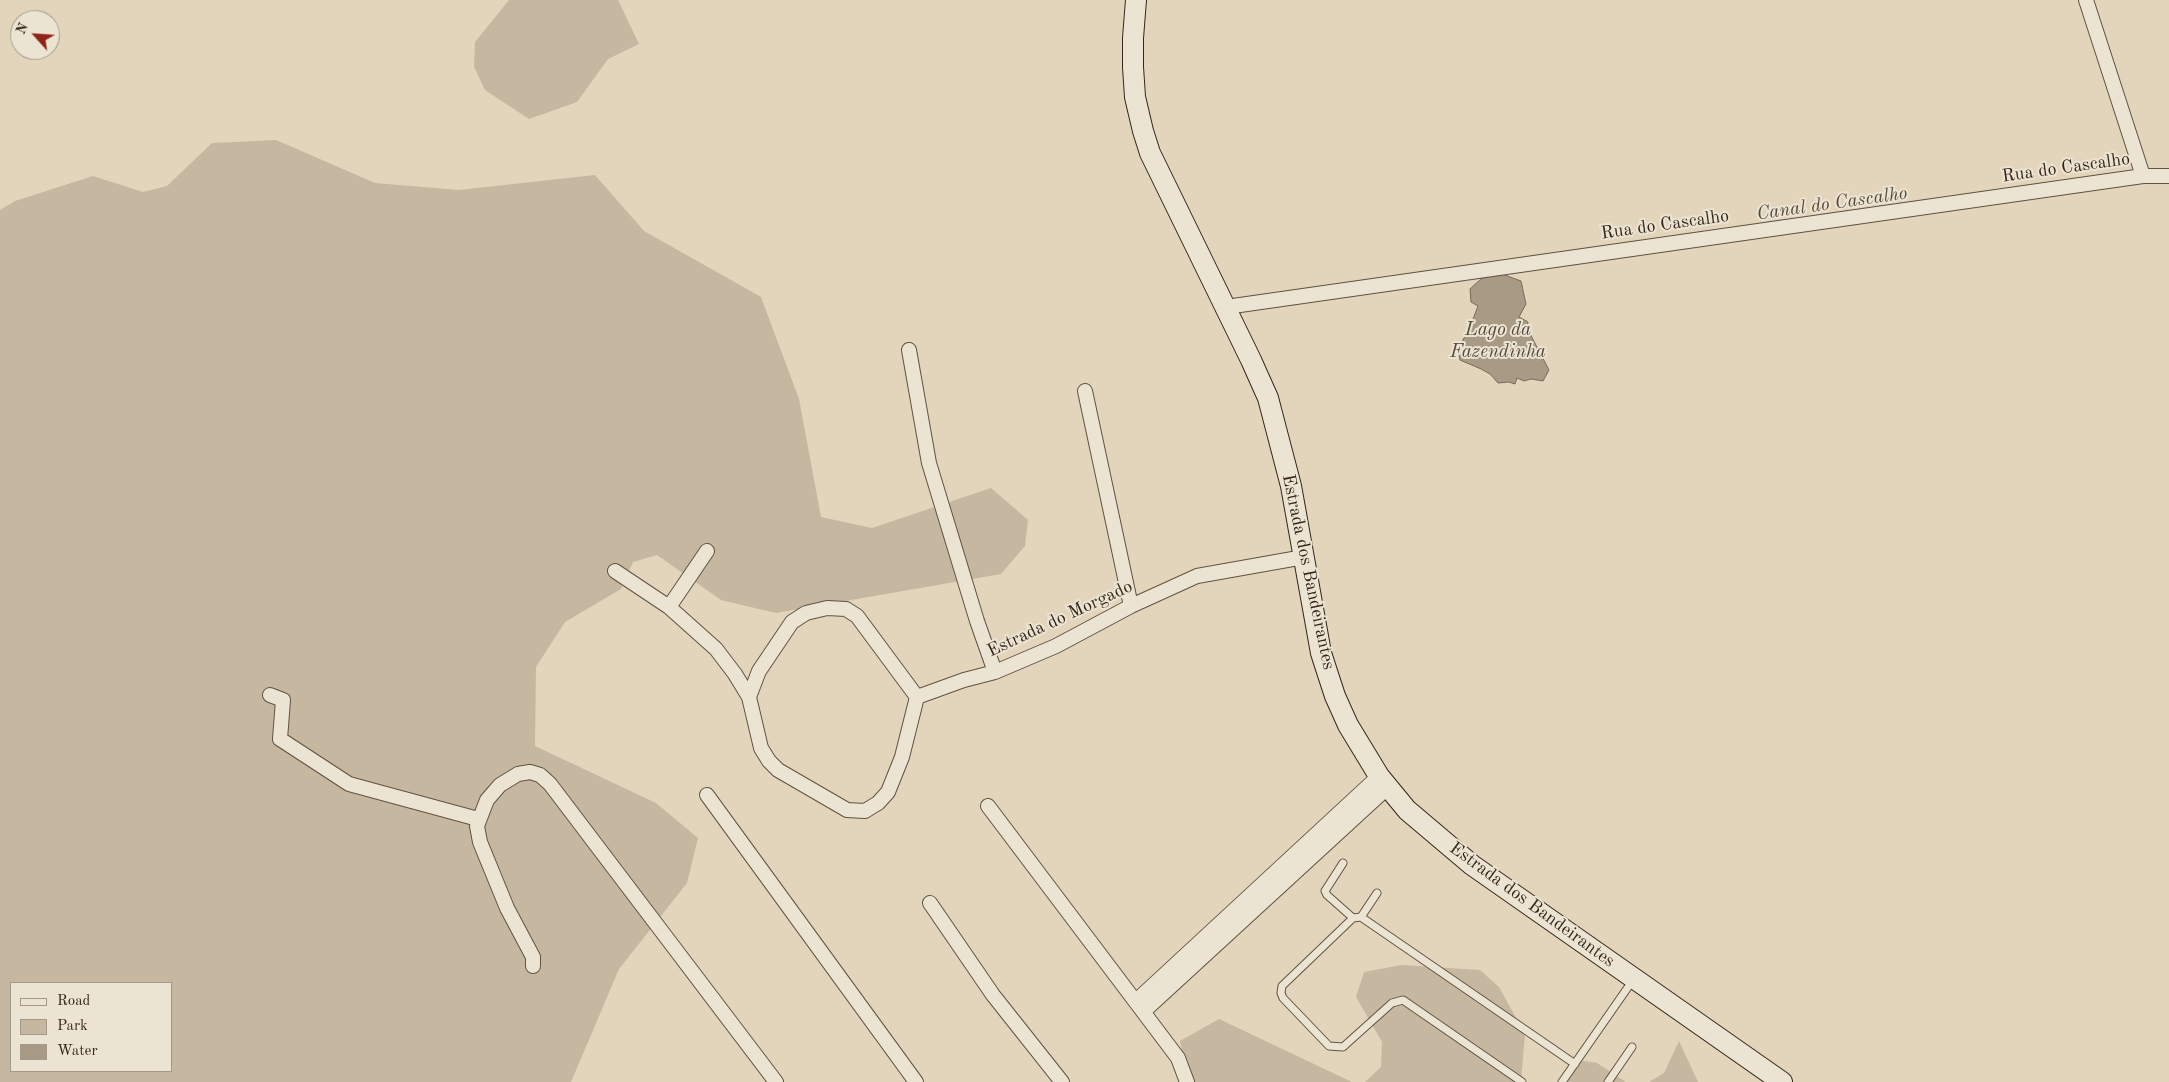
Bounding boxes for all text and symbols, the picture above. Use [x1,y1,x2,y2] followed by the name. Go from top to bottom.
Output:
[10,10,60,60] north arrow
[14,21,31,37] text: N
[2001,148,2131,188] street label: Rua do Cascalho
[1755,182,1909,226] water label: Canal do Cascalho
[1600,205,1730,245] street label: Rua do Cascalho
[1450,319,1546,363] water label: Lago da Fazendinha
[1277,472,1339,672] street label: Estrada dos Bandeirantes
[984,576,1136,662] street label: Estrada do Morgado
[1445,838,1619,972] street label: Estrada dos Bandeirantes
[10,982,172,1072] legend
[57,994,90,1009] text: Road
[57,1019,88,1034] text: Park
[57,1044,98,1059] text: Water

